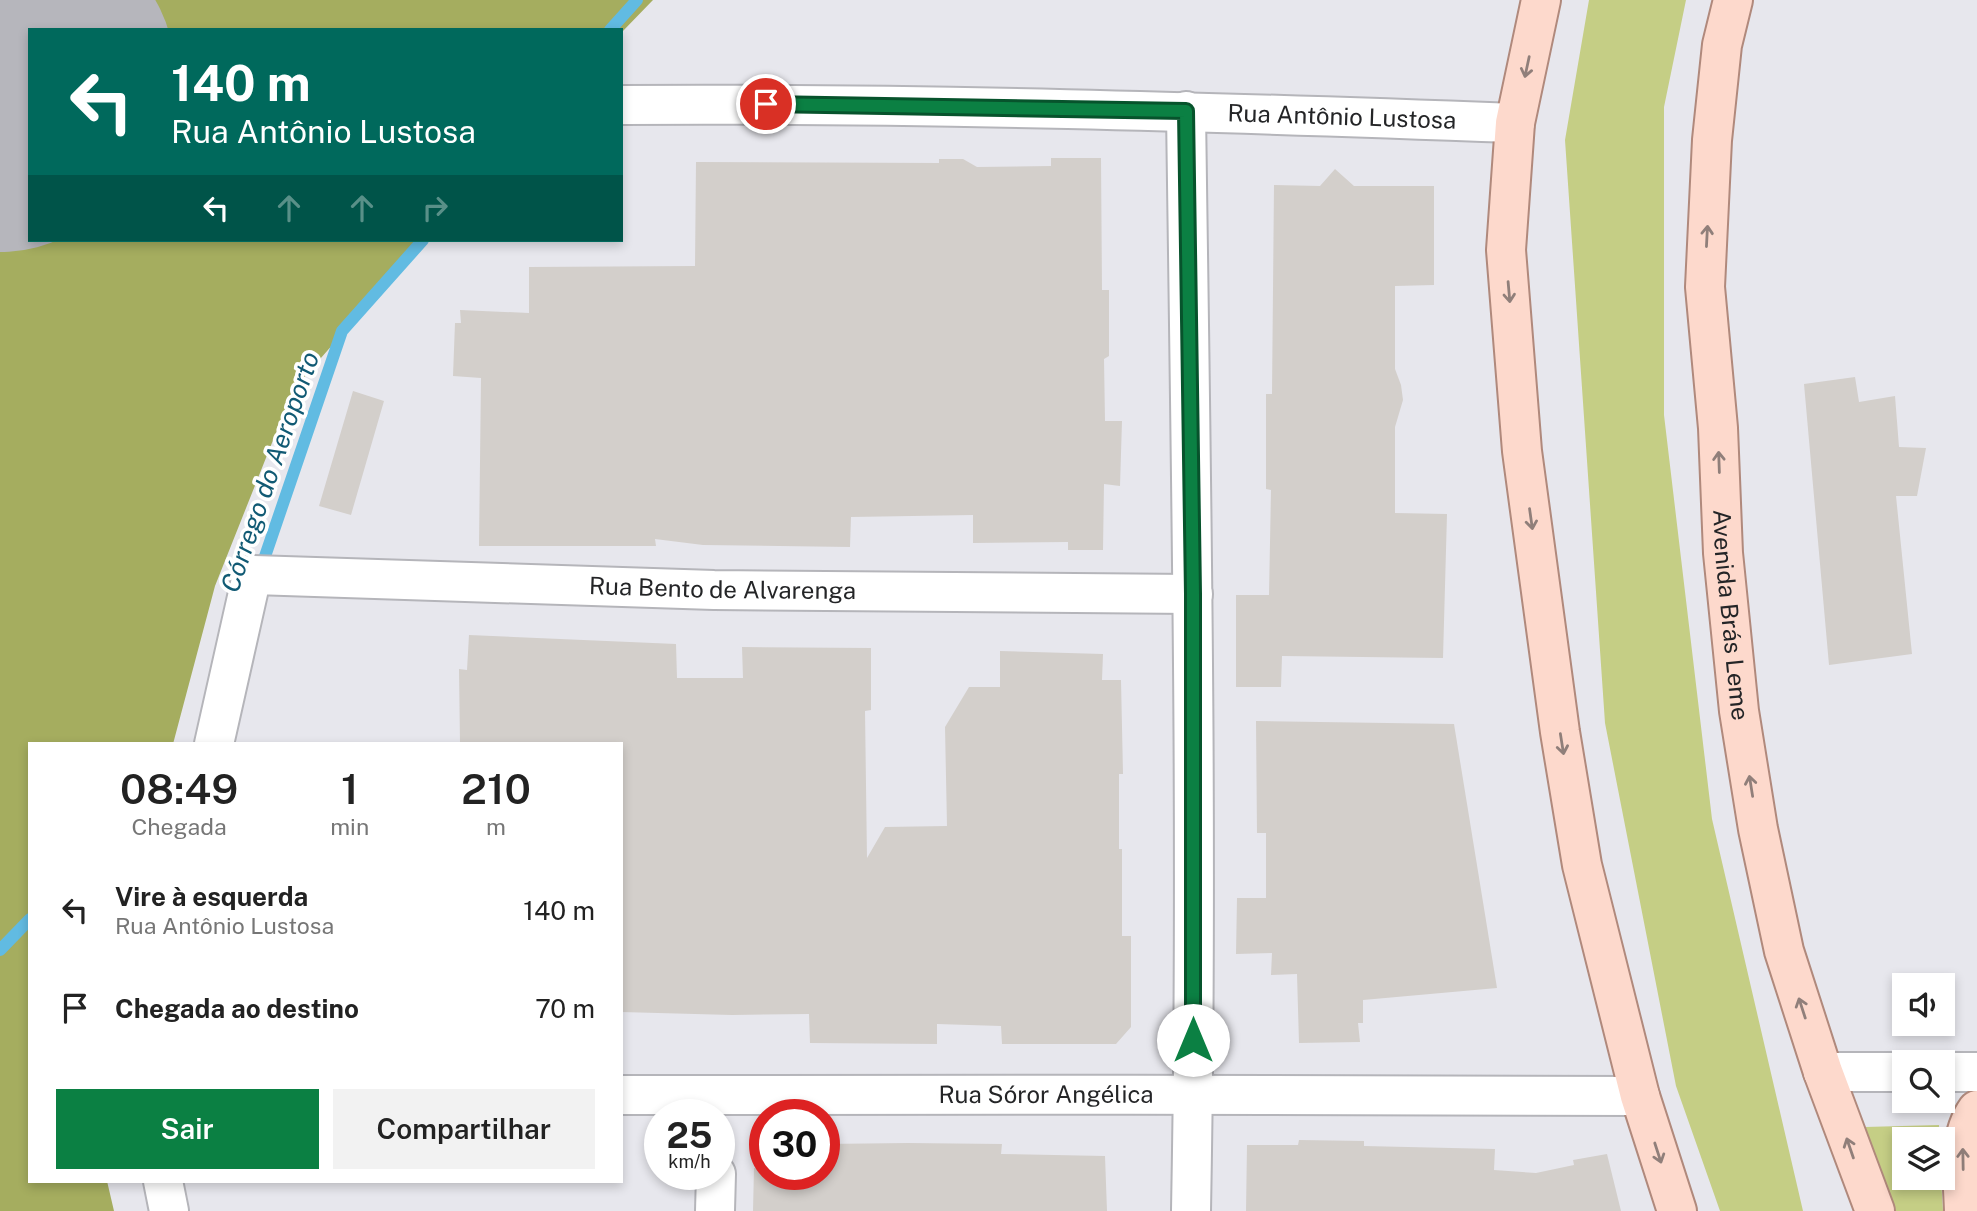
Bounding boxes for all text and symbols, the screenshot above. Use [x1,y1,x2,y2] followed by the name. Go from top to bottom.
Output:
[171,54,311,112] text: 140 m
[1520,55,1534,78] one-way arrow
[56,56,147,147] icon: left
[736,74,796,134] pin
[747,85,785,123] icon: arrive
[1227,98,1457,134] street label: Rua Antônio Lustosa
[171,113,476,150] text: Rua Antônio Lustosa
[197,189,235,227] icon: left
[270,189,308,227] icon: ahead
[343,189,381,227] icon: ahead
[416,189,454,227] icon: right
[1701,224,1714,247] one-way arrow
[1503,281,1516,303] one-way arrow
[214,347,325,596] water label: Córrego do Aeroporto
[1713,451,1726,474] one-way arrow
[1525,507,1538,530] one-way arrow
[1708,509,1755,722] street label: Avenida Brás Leme
[589,571,856,604] street label: Rua Bento de Alvarenga
[1556,732,1569,755] one-way arrow
[120,764,238,813] text: 08:49
[341,764,358,813] text: 1
[461,764,531,813] text: 210
[1744,775,1757,798] one-way arrow
[131,813,227,840] text: Chegada
[330,813,369,840] text: min
[486,813,506,840] text: m
[115,881,308,912] text: Vire à esquerda
[56,891,94,929] icon: left
[523,895,595,926] text: 140 m
[115,912,334,939] text: Rua Antônio Lustosa
[1892,973,1955,1190] map controls
[1892,973,1955,1036] button: sound
[56,989,94,1027] icon: arrive
[115,993,359,1024] text: Chegada ao destino
[535,993,595,1024] text: 70 m
[1795,997,1807,1019] one-way arrow
[1156,1003,1230,1077] position arrow
[1892,1050,1955,1113] button: search
[938,1080,1154,1108] street label: Rua Sóror Angélica
[56,1089,319,1169] button: Sair
[333,1089,595,1169] button: Compartilhar
[749,1099,840,1190] speed limit sign: 30
[667,1115,712,1156] text: 25
[1892,1127,1955,1190] button: layers
[1843,1137,1855,1159] one-way arrow
[1653,1142,1666,1164] one-way arrow
[1956,1147,1970,1170] one-way arrow
[668,1151,711,1172] text: km/h

